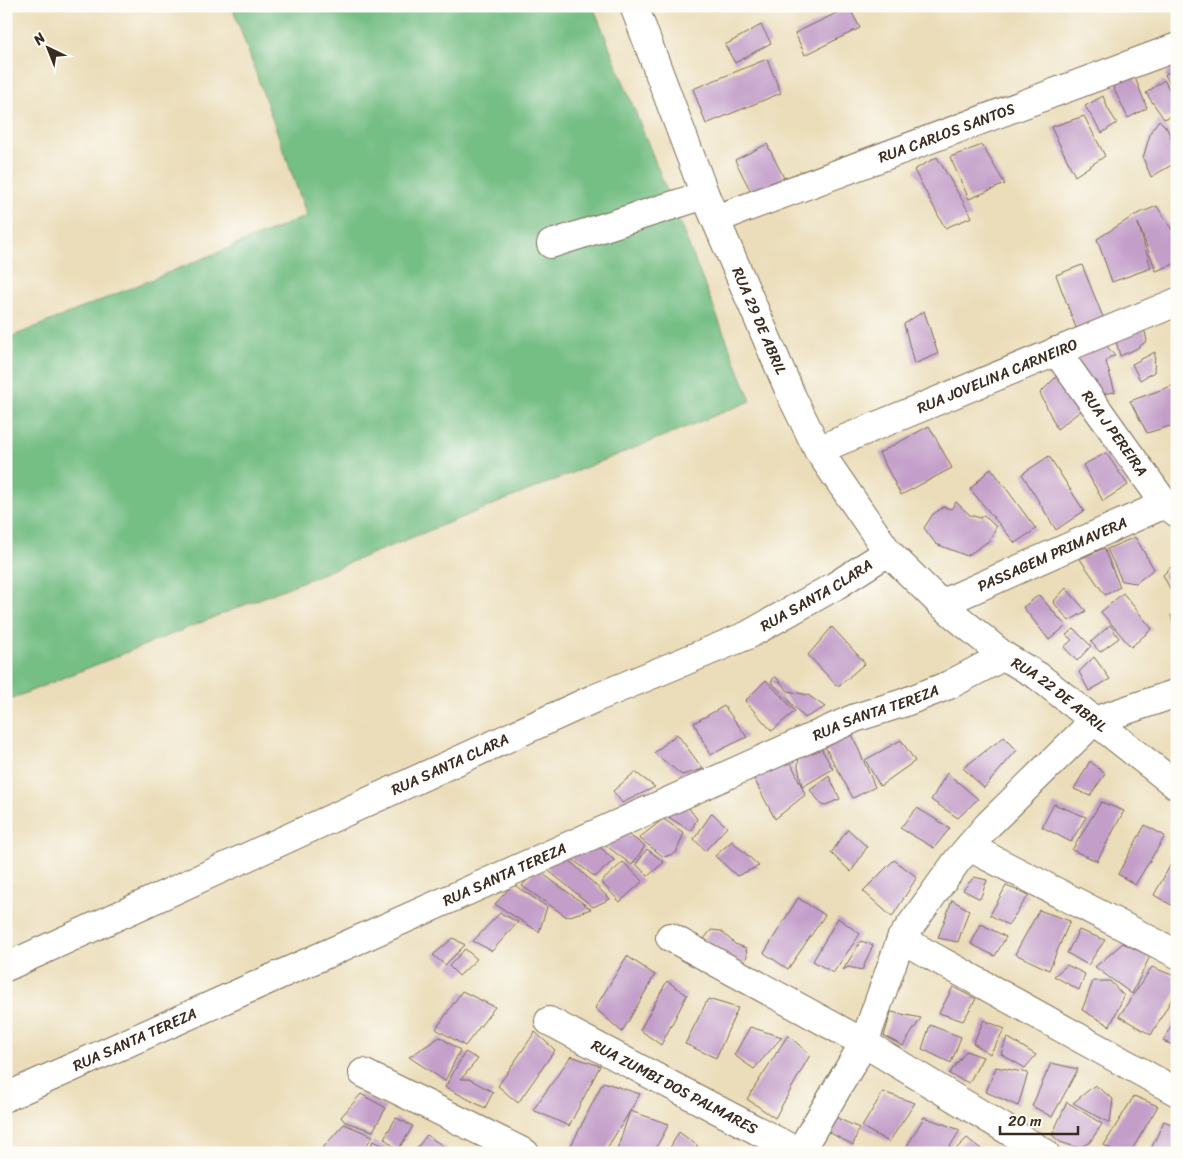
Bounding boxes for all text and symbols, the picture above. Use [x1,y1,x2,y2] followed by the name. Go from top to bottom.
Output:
[22,22,72,72] north arrow
[27,26,52,52] text: N
[874,96,1018,170] street label: RUA CARLOS SANTOS
[725,263,794,379] street label: RUA 29 DE ABRIL
[913,331,1082,421] street label: RUA JOVELINA CARNEIRO
[1075,385,1154,482] street label: RUA J PEREIRA
[973,509,1132,599] street label: PASSAGEM PRIMAVERA
[755,552,878,639] street label: RUA SANTA CLARA
[1006,650,1113,739] street label: RUA 22 DE ABRIL
[808,677,943,748] street label: RUA SANTA TEREZA
[387,726,513,803] street label: RUA SANTA CLARA
[438,835,571,913] street label: RUA SANTA TEREZA
[69,1000,201,1079] street label: RUA SANTA TEREZA
[587,1032,763,1142] street label: RUA ZUMBI DOS PALMARES
[1000,1104,1078,1136] scale bar
[1008,1108,1042,1134] text: 20 m

